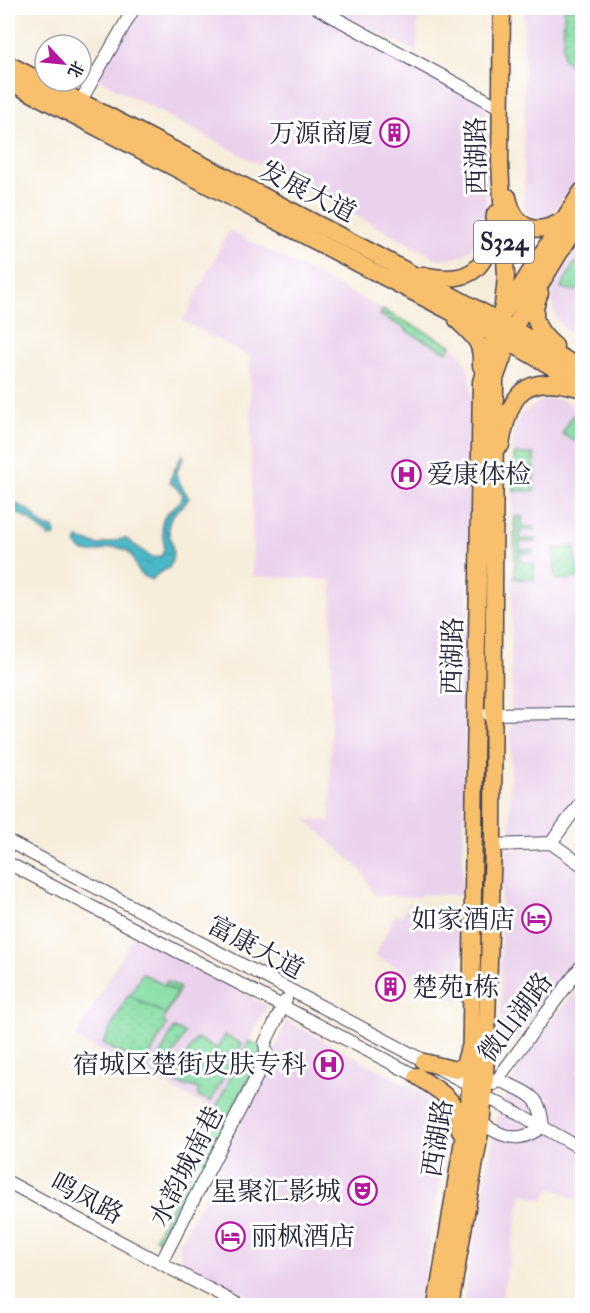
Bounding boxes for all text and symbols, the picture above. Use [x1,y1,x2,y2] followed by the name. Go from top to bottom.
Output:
[33,33,93,93] north arrow
[63,58,88,81] text: 北
[378,117,410,149] building icon: 万源商厦
[460,117,494,195] street label: 西湖路
[269,118,373,150] place label: 万源商厦
[254,154,361,230] street label: 发展大道
[474,221,534,263] road number: S324
[390,458,422,490] hospital icon: 爱康体检
[427,459,531,491] place label: 爱康体检
[436,617,470,695] street label: 西湖路
[520,903,552,935] hotel icon: 如家酒店
[411,904,515,936] place label: 如家酒店
[202,909,309,986] street label: 富康大道
[472,966,560,1069] street label: 微山湖路
[375,971,407,1003] building icon: 楚苑1栋
[412,972,499,1004] place label: 楚苑1栋
[312,1048,344,1080] hospital icon: 宿城区楚街皮肤专科
[73,1049,307,1081] place label: 宿城区楚街皮肤专科
[416,1097,460,1179] street label: 西湖路
[143,1101,231,1232] street label: 水韵城南巷
[45,1166,128,1231] street label: 鸣凤路
[346,1175,378,1207] theatre icon: 星聚汇影城
[211,1176,341,1208] place label: 星聚汇影城
[214,1220,246,1252] hotel icon: 丽枫酒店
[251,1221,355,1253] place label: 丽枫酒店

